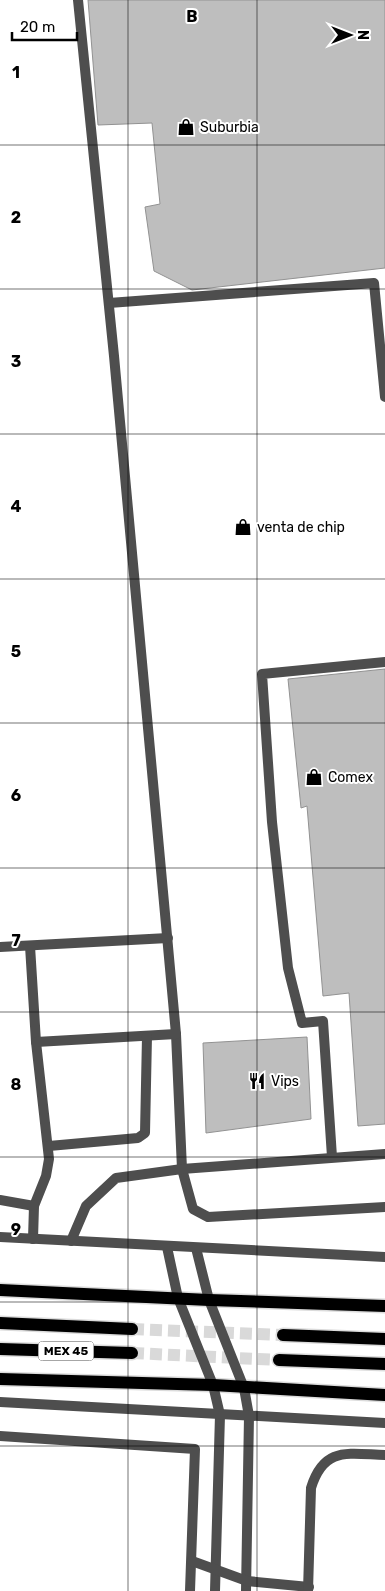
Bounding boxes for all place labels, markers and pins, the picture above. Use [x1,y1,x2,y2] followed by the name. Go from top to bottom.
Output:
[176,117,196,137] shop icon: Suburbia
[200,119,259,136] place label: Suburbia
[233,517,253,537] shop icon: venta de chip
[257,519,345,536] place label: venta de chip
[304,767,324,787] shop icon: Comex
[328,769,373,786] place label: Comex
[247,1071,267,1091] restaurant icon: Vips
[271,1073,299,1090] place label: Vips

